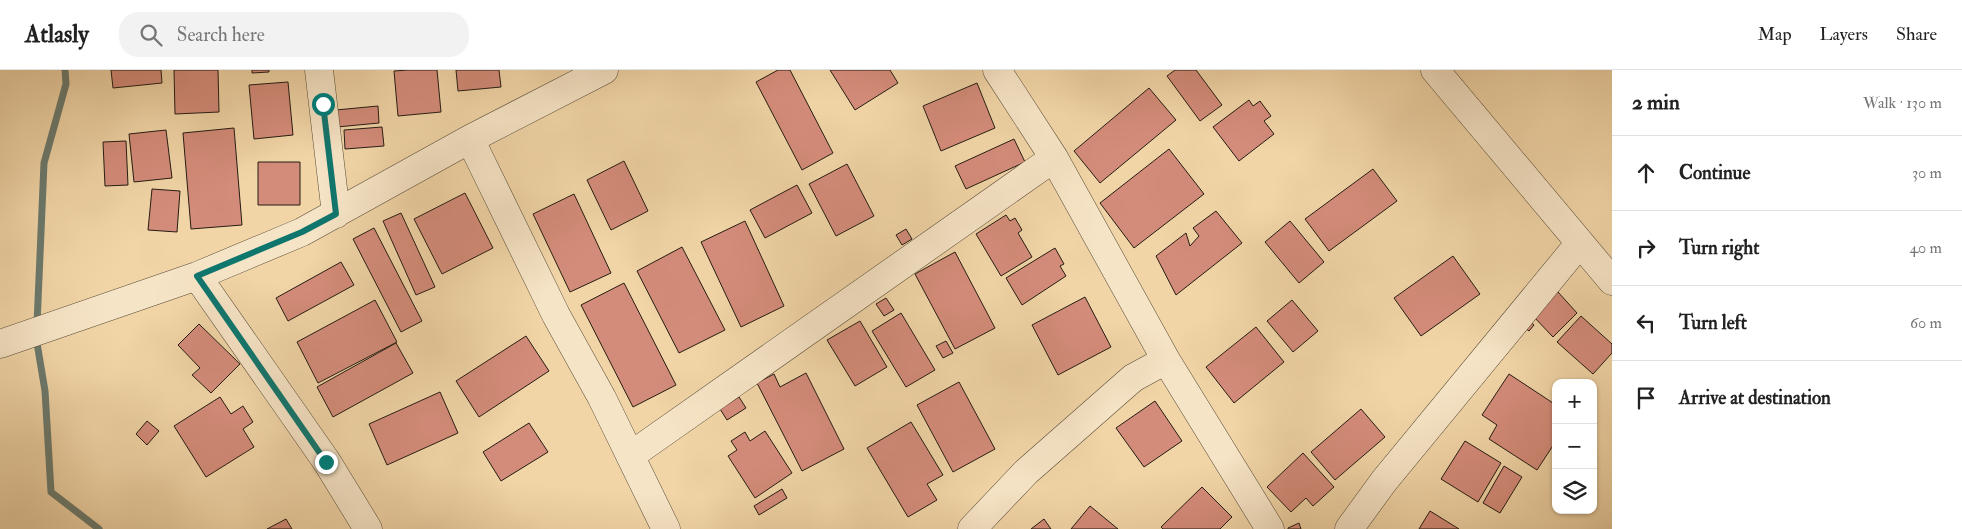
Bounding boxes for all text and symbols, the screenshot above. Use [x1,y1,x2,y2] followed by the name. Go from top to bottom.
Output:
[119,12,469,57] search box
[25,19,89,50] text: Atlasly
[137,21,165,49] icon: search
[177,23,265,47] text: Search here
[1758,23,1792,46] text: Map
[1820,23,1868,46] text: Layers
[1896,23,1937,46] text: Share
[1632,89,1680,116] text: 2 min
[312,93,335,116] route start
[1863,93,1942,113] text: Walk · 130 m
[1632,159,1660,187] icon: ahead
[1679,161,1750,185] text: Continue
[1912,163,1942,183] text: 30 m
[1632,234,1660,262] icon: right
[1679,236,1759,260] text: Turn right
[1909,238,1942,258] text: 40 m
[1632,309,1660,337] icon: left
[1679,311,1747,335] text: Turn left
[1910,313,1942,333] text: 60 m
[1552,379,1597,514] map controls
[1552,379,1597,424] button: +
[1632,384,1660,412] icon: arrive
[1679,386,1831,410] text: Arrive at destination
[1552,424,1597,469] button: −
[315,451,338,474] route end
[1552,469,1597,514] button: layers

